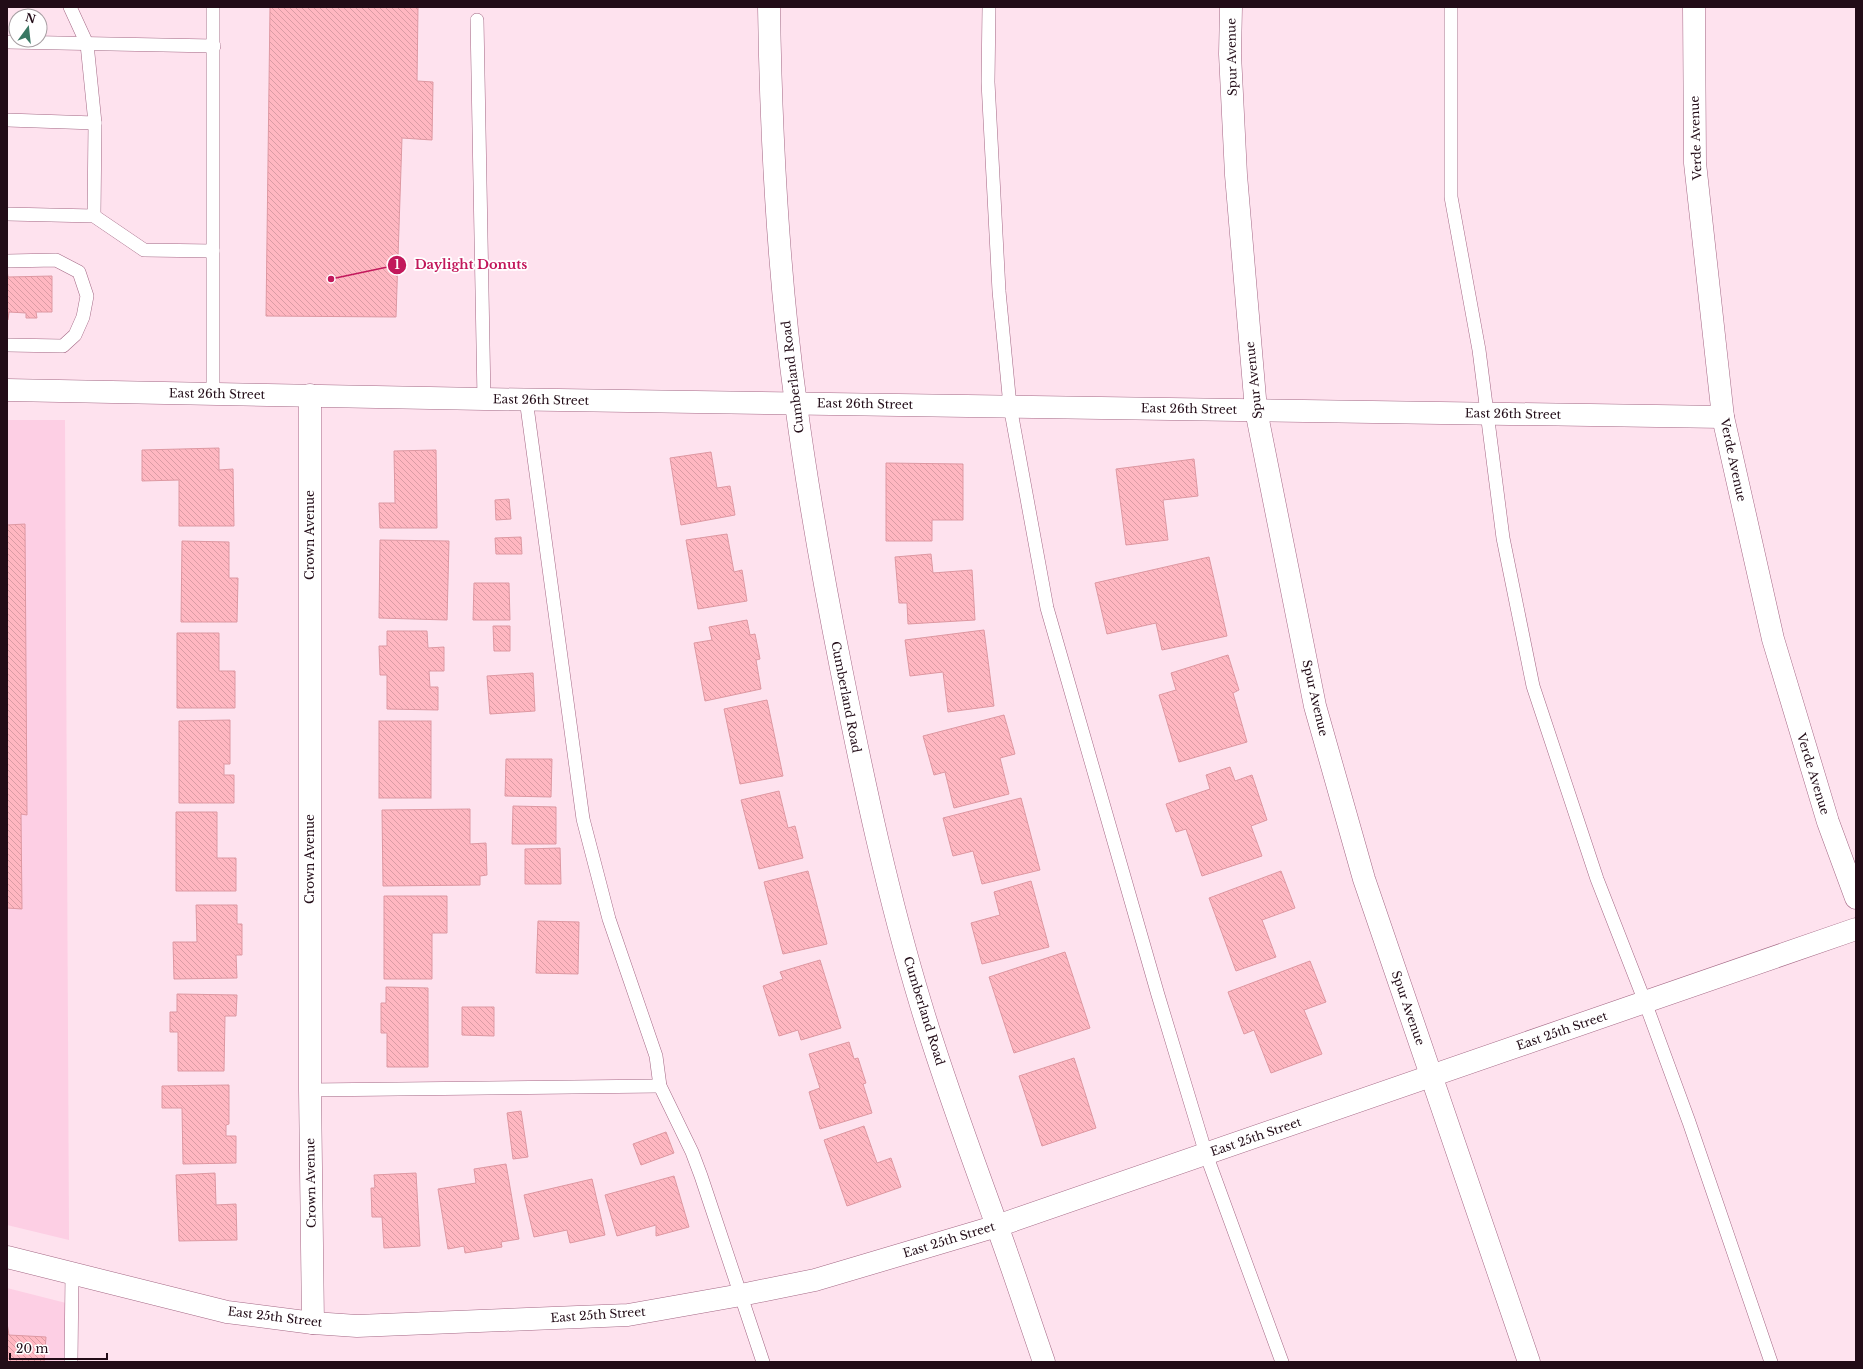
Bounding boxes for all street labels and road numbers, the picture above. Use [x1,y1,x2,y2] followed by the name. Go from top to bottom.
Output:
[1223,18,1240,96] street label: Spur Avenue
[1687,95,1705,182] street label: Verde Avenue
[778,320,807,434] street label: Cumberland Road
[1242,340,1265,420] street label: Spur Avenue
[169,385,266,402] street label: East 26th Street
[493,391,590,408] street label: East 26th Street
[817,395,914,412] street label: East 26th Street
[1141,400,1238,417] street label: East 26th Street
[1465,405,1562,422] street label: East 26th Street
[1717,416,1750,503] street label: Verde Avenue
[302,490,317,580] street label: Crown Avenue
[828,640,865,754] street label: Cumberland Road
[1299,658,1332,738] street label: Spur Avenue
[1794,730,1833,817] street label: Verde Avenue
[302,814,317,904] street label: Crown Avenue
[901,954,948,1067] street label: Cumberland Road
[1389,969,1428,1047] street label: Spur Avenue
[1514,1008,1610,1053] street label: East 25th Street
[1208,1114,1304,1159] street label: East 25th Street
[302,1138,319,1228] street label: Crown Avenue
[901,1218,997,1261] street label: East 25th Street
[227,1303,324,1330] street label: East 25th Street
[550,1304,646,1325] street label: East 25th Street

